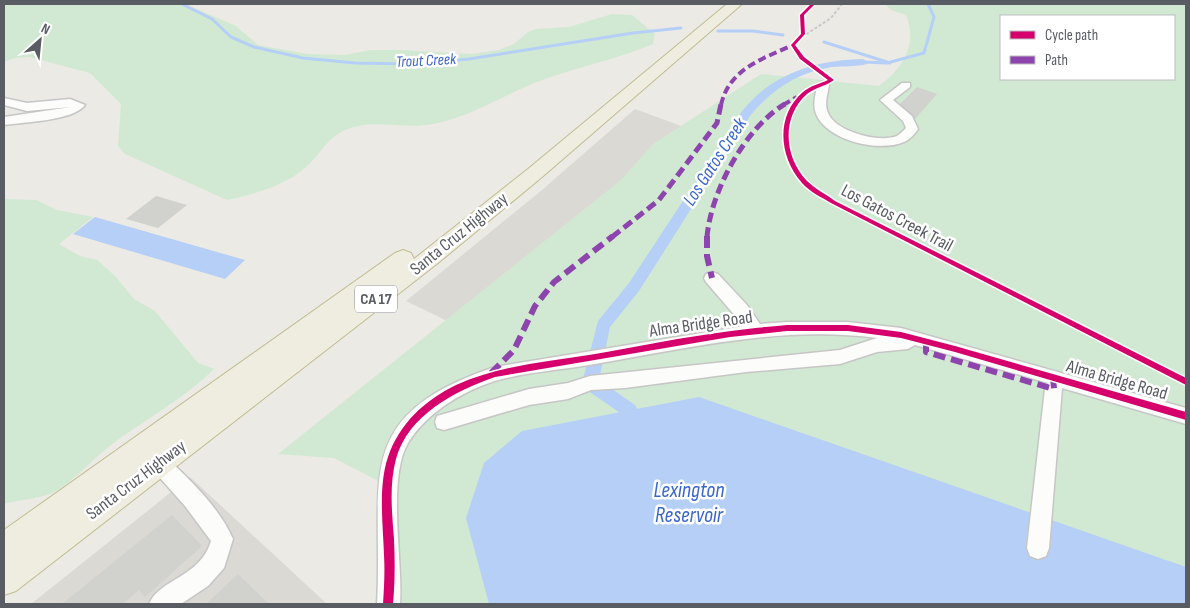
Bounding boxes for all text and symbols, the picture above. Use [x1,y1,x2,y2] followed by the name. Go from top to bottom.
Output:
[15,15,65,65] north arrow
[1000,15,1175,80] legend
[38,20,53,38] text: N
[1045,26,1098,45] text: Cycle path
[396,50,458,72] water label: Trout Creek
[1045,51,1068,70] text: Path
[678,113,752,210] water label: Los Gatos Creek
[838,180,956,256] street label: Los Gatos Creek Trail
[406,188,512,280] street label: Santa Cruz Highway
[355,286,397,312] road number: CA 17
[647,306,754,342] street label: Alma Bridge Road
[1063,355,1170,404] street label: Alma Bridge Road
[82,436,190,524] street label: Santa Cruz Highway
[653,477,725,529] water label: Lexington Reservoir

